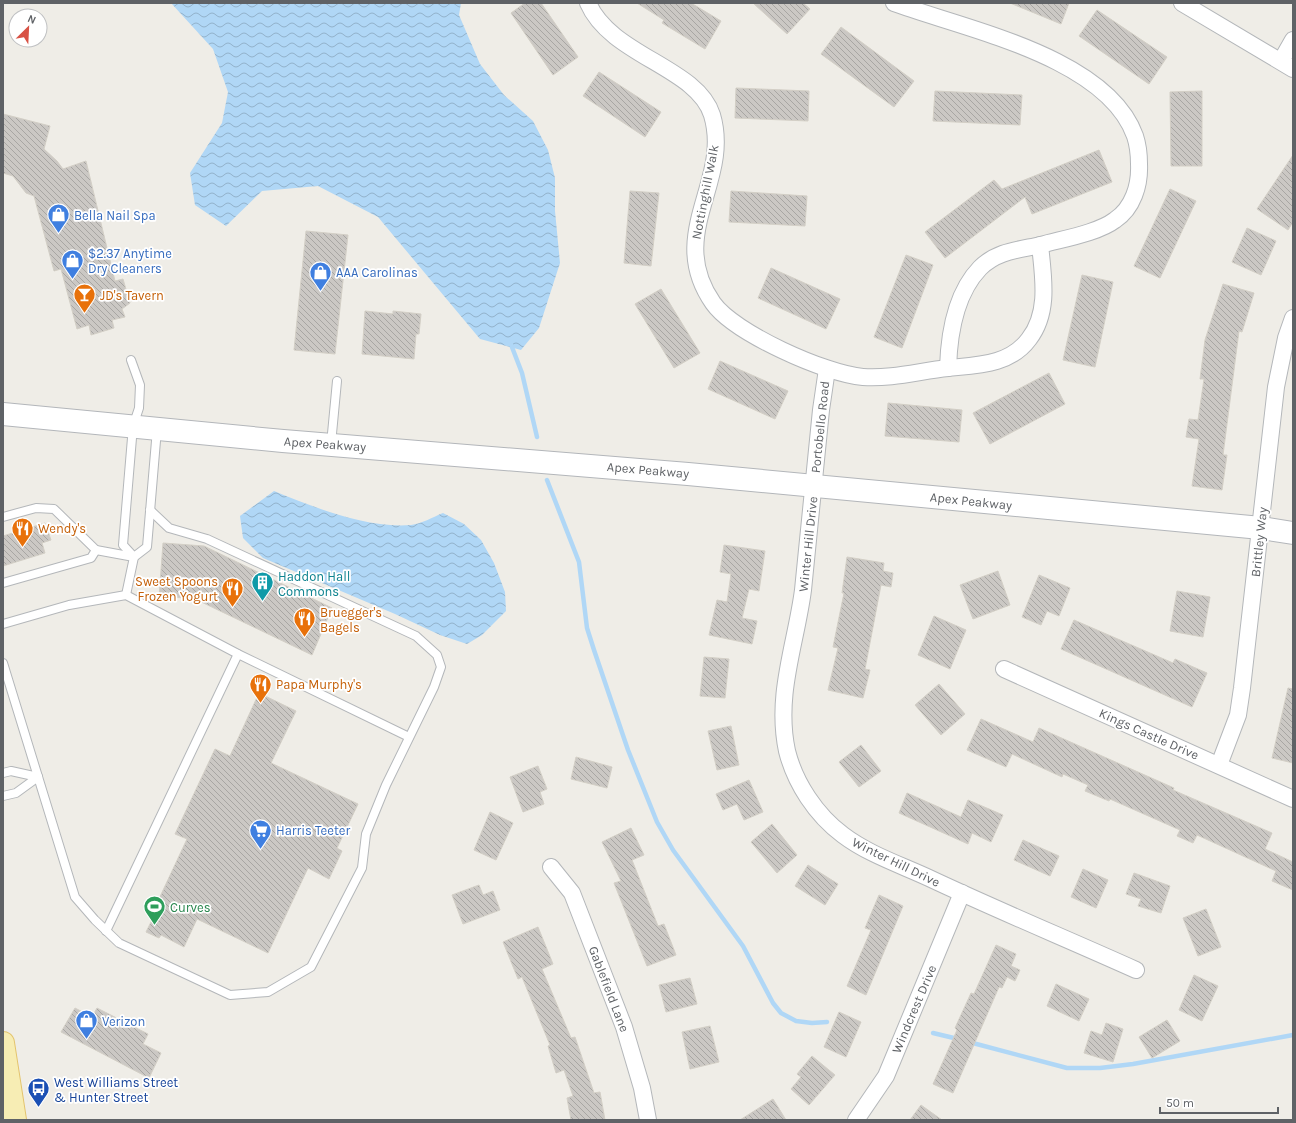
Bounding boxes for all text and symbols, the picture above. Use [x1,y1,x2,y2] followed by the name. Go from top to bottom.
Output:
[8,8,48,48] north arrow
[26,12,38,27] text: N
[688,143,722,241] street label: Nottinghill Walk
[45,202,71,235] shop icon: Bella Nail Spa
[74,208,156,223] place label: Bella Nail Spa
[88,246,172,276] place label: $2.37 Anytime Dry Cleaners
[60,247,86,280] shop icon: $2.37 Anytime Dry Cleaners
[308,259,334,292] shop icon: AAA Carolinas
[336,265,418,280] place label: AAA Carolinas
[71,282,97,315] bar icon: JD's Tavern
[100,288,164,303] place label: JD's Tavern
[808,380,832,474] street label: Portobello Road
[283,434,367,454] street label: Apex Peakway
[606,459,690,481] street label: Apex Peakway
[929,489,1013,513] street label: Apex Peakway
[796,495,821,593] street label: Winter Hill Drive
[1248,506,1270,578] street label: Brittley Way
[10,515,36,548] restaurant icon: Wendy's
[38,521,86,536] place label: Wendy's
[278,569,350,599] place label: Haddon Hall Commons
[249,570,275,603] building icon: Haddon Hall Commons
[135,574,218,604] place label: Sweet Spoons Frozen Yogurt
[220,575,246,608] restaurant icon: Sweet Spoons Frozen Yogurt
[320,605,382,635] place label: Bruegger's Bagels
[292,606,318,639] restaurant icon: Bruegger's Bagels
[247,671,273,704] restaurant icon: Papa Murphy's
[276,677,362,692] place label: Papa Murphy's
[1097,705,1201,763] street label: Kings Castle Drive
[248,817,274,850] supermarket icon: Harris Teeter
[276,823,350,838] place label: Harris Teeter
[850,834,943,890] street label: Winter Hill Drive
[141,894,167,927] sports icon: Curves
[170,900,211,915] place label: Curves
[586,944,632,1034] street label: Gablefield Lane
[889,962,939,1055] street label: Windcrest Drive
[74,1008,100,1041] shop icon: Verizon
[102,1014,145,1029] place label: Verizon
[54,1075,178,1105] place label: West Williams Street & Hunter Street
[26,1076,52,1109] bus stop icon: West Williams Street & Hunter Street
[1160,1089,1278,1115] scale bar
[1166,1096,1194,1110] text: 50 m

